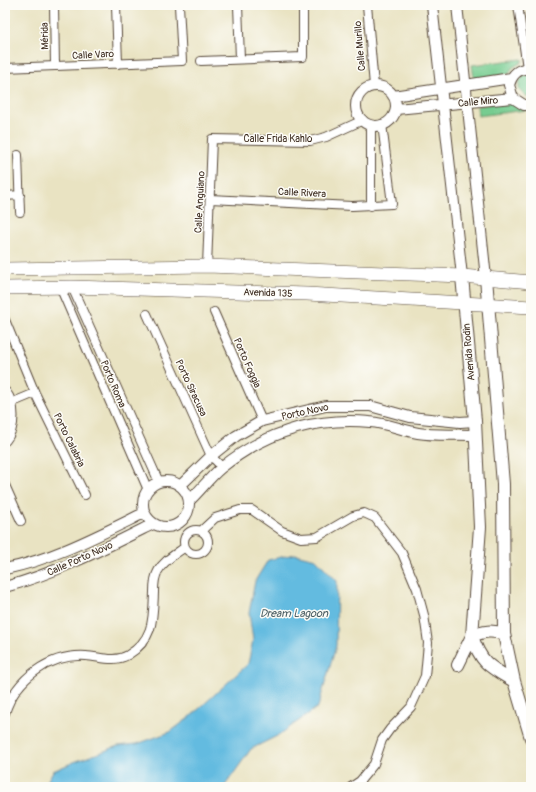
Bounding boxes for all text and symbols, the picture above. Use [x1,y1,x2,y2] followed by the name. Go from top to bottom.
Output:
[352,20,368,72] street label: Calle Murillo
[39,22,51,50] street label: Mérida
[72,48,115,62] street label: Calle Varo
[457,94,499,110] street label: Calle Miro
[244,133,313,145] street label: Calle Frida Kahlo
[192,170,208,233] street label: Calle Anguiano
[278,186,327,200] street label: Calle Rivera
[243,286,293,300] street label: Avenida 135
[460,322,477,381] street label: Avenida Rodin
[231,336,263,390] street label: Porto Foggia
[98,358,129,410] street label: Porto Roma
[173,358,209,419] street label: Porto Siracusa
[280,401,330,423] street label: Porto Novo
[51,411,87,469] street label: Porto Calabria
[45,539,115,579] street label: Calle Porto Novo
[260,607,329,620] water label: Dream Lagoon

